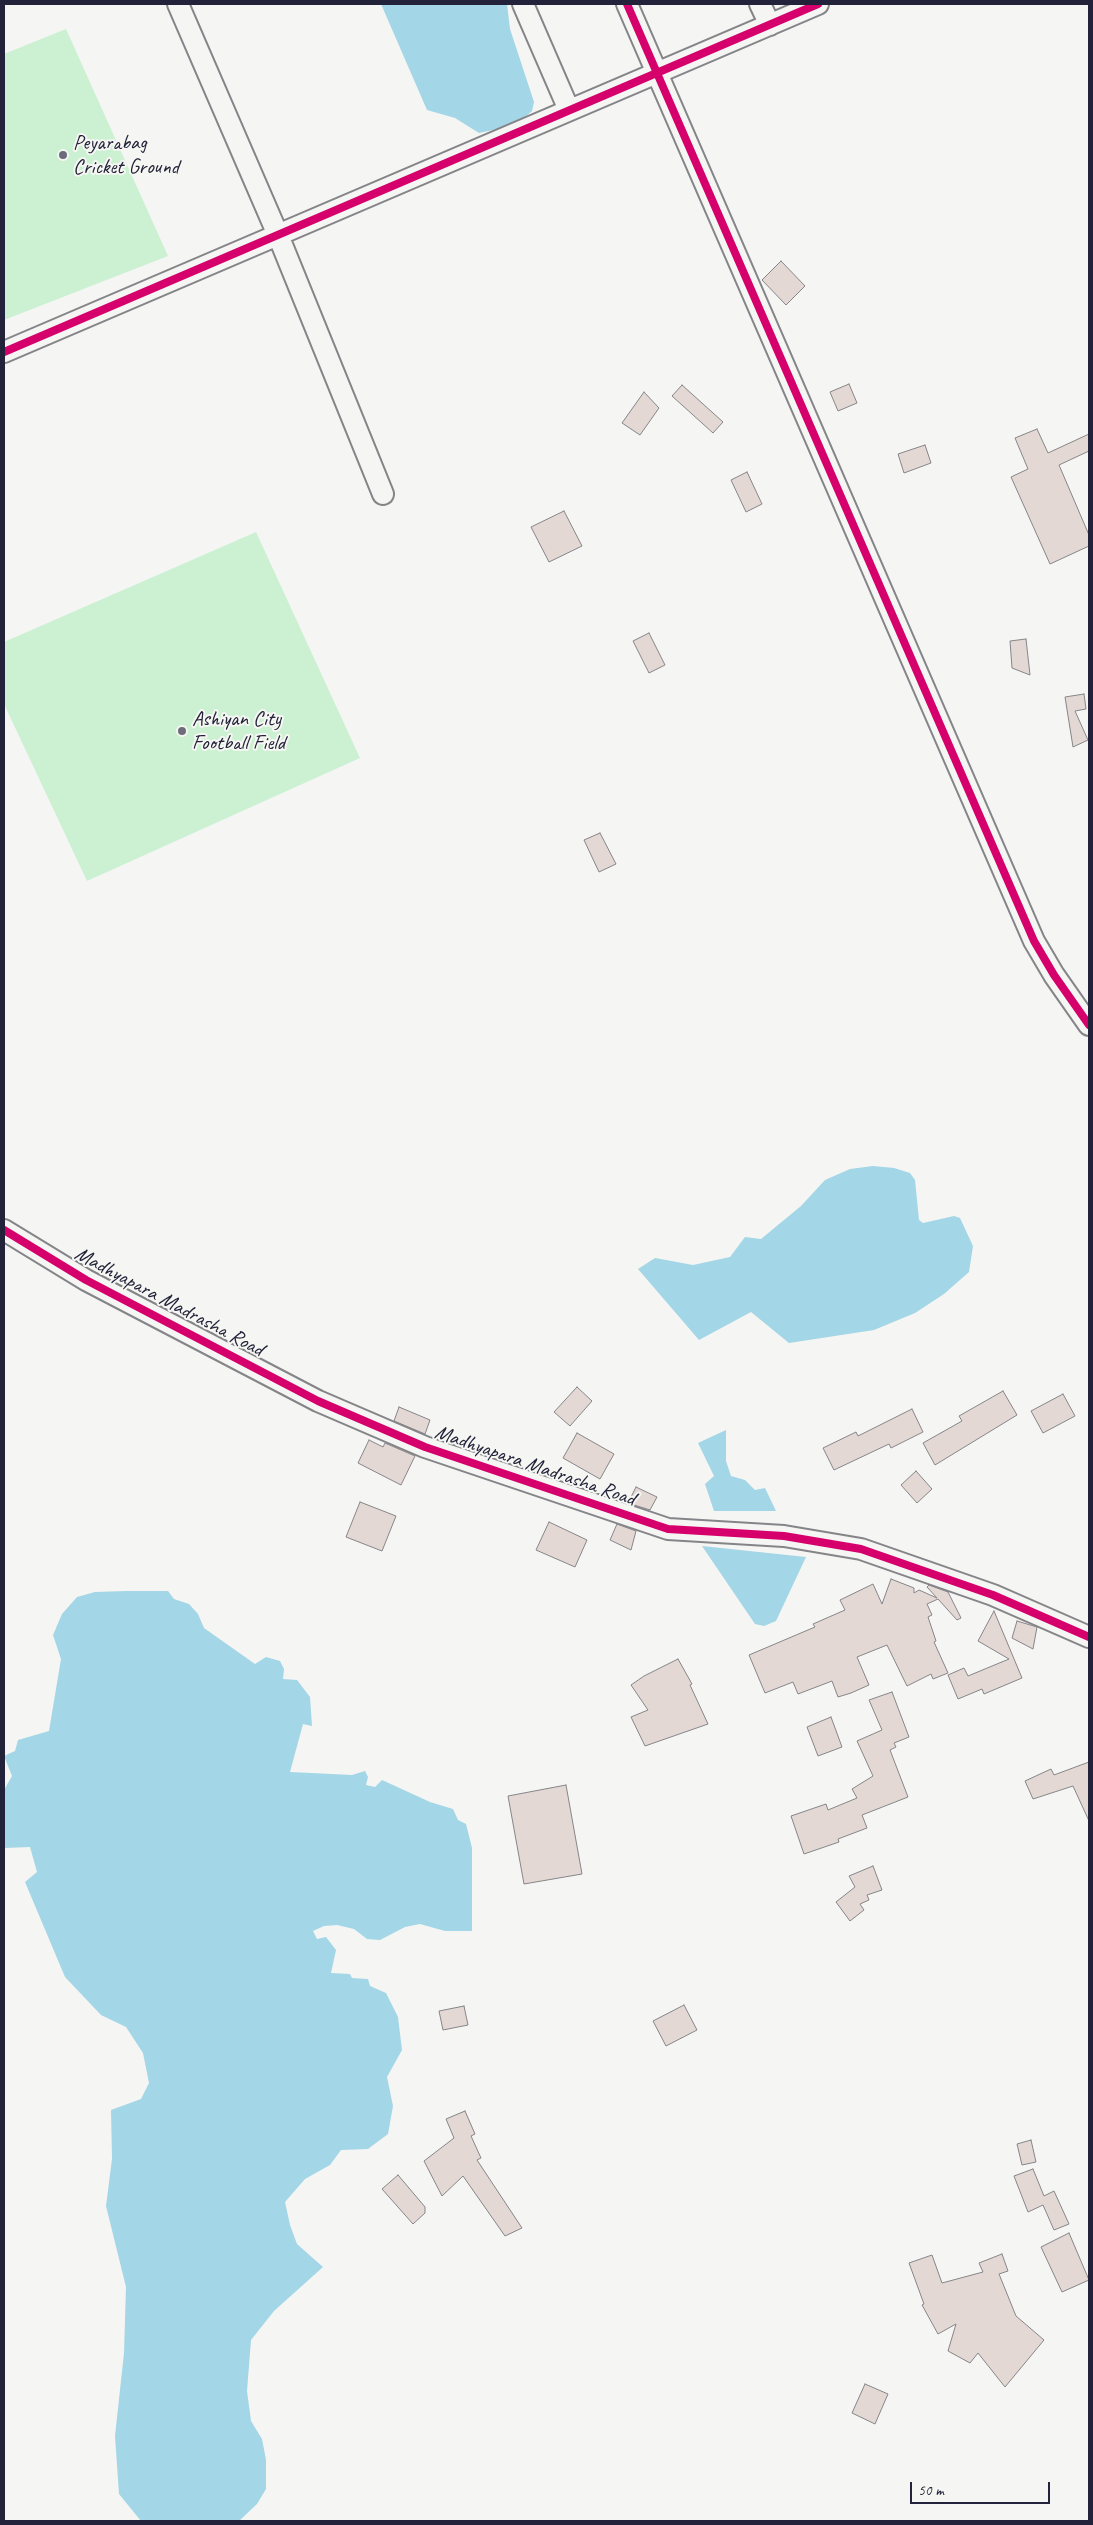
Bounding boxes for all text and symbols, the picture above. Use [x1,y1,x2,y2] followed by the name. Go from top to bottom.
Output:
[73,130,179,180] place label: Peyarabag Cricket Ground
[57,149,69,161] marker: Peyarabag Cricket Ground
[192,706,285,756] place label: Ashiyan City Football Field
[176,725,188,737] marker: Ashiyan City Football Field
[70,1242,268,1362] street label: Madhyapara Madrasha Road
[431,1420,639,1512] street label: Madhyapara Madrasha Road
[913,2472,1053,2504] scale bar
[918,2481,944,2500] text: 50 m

